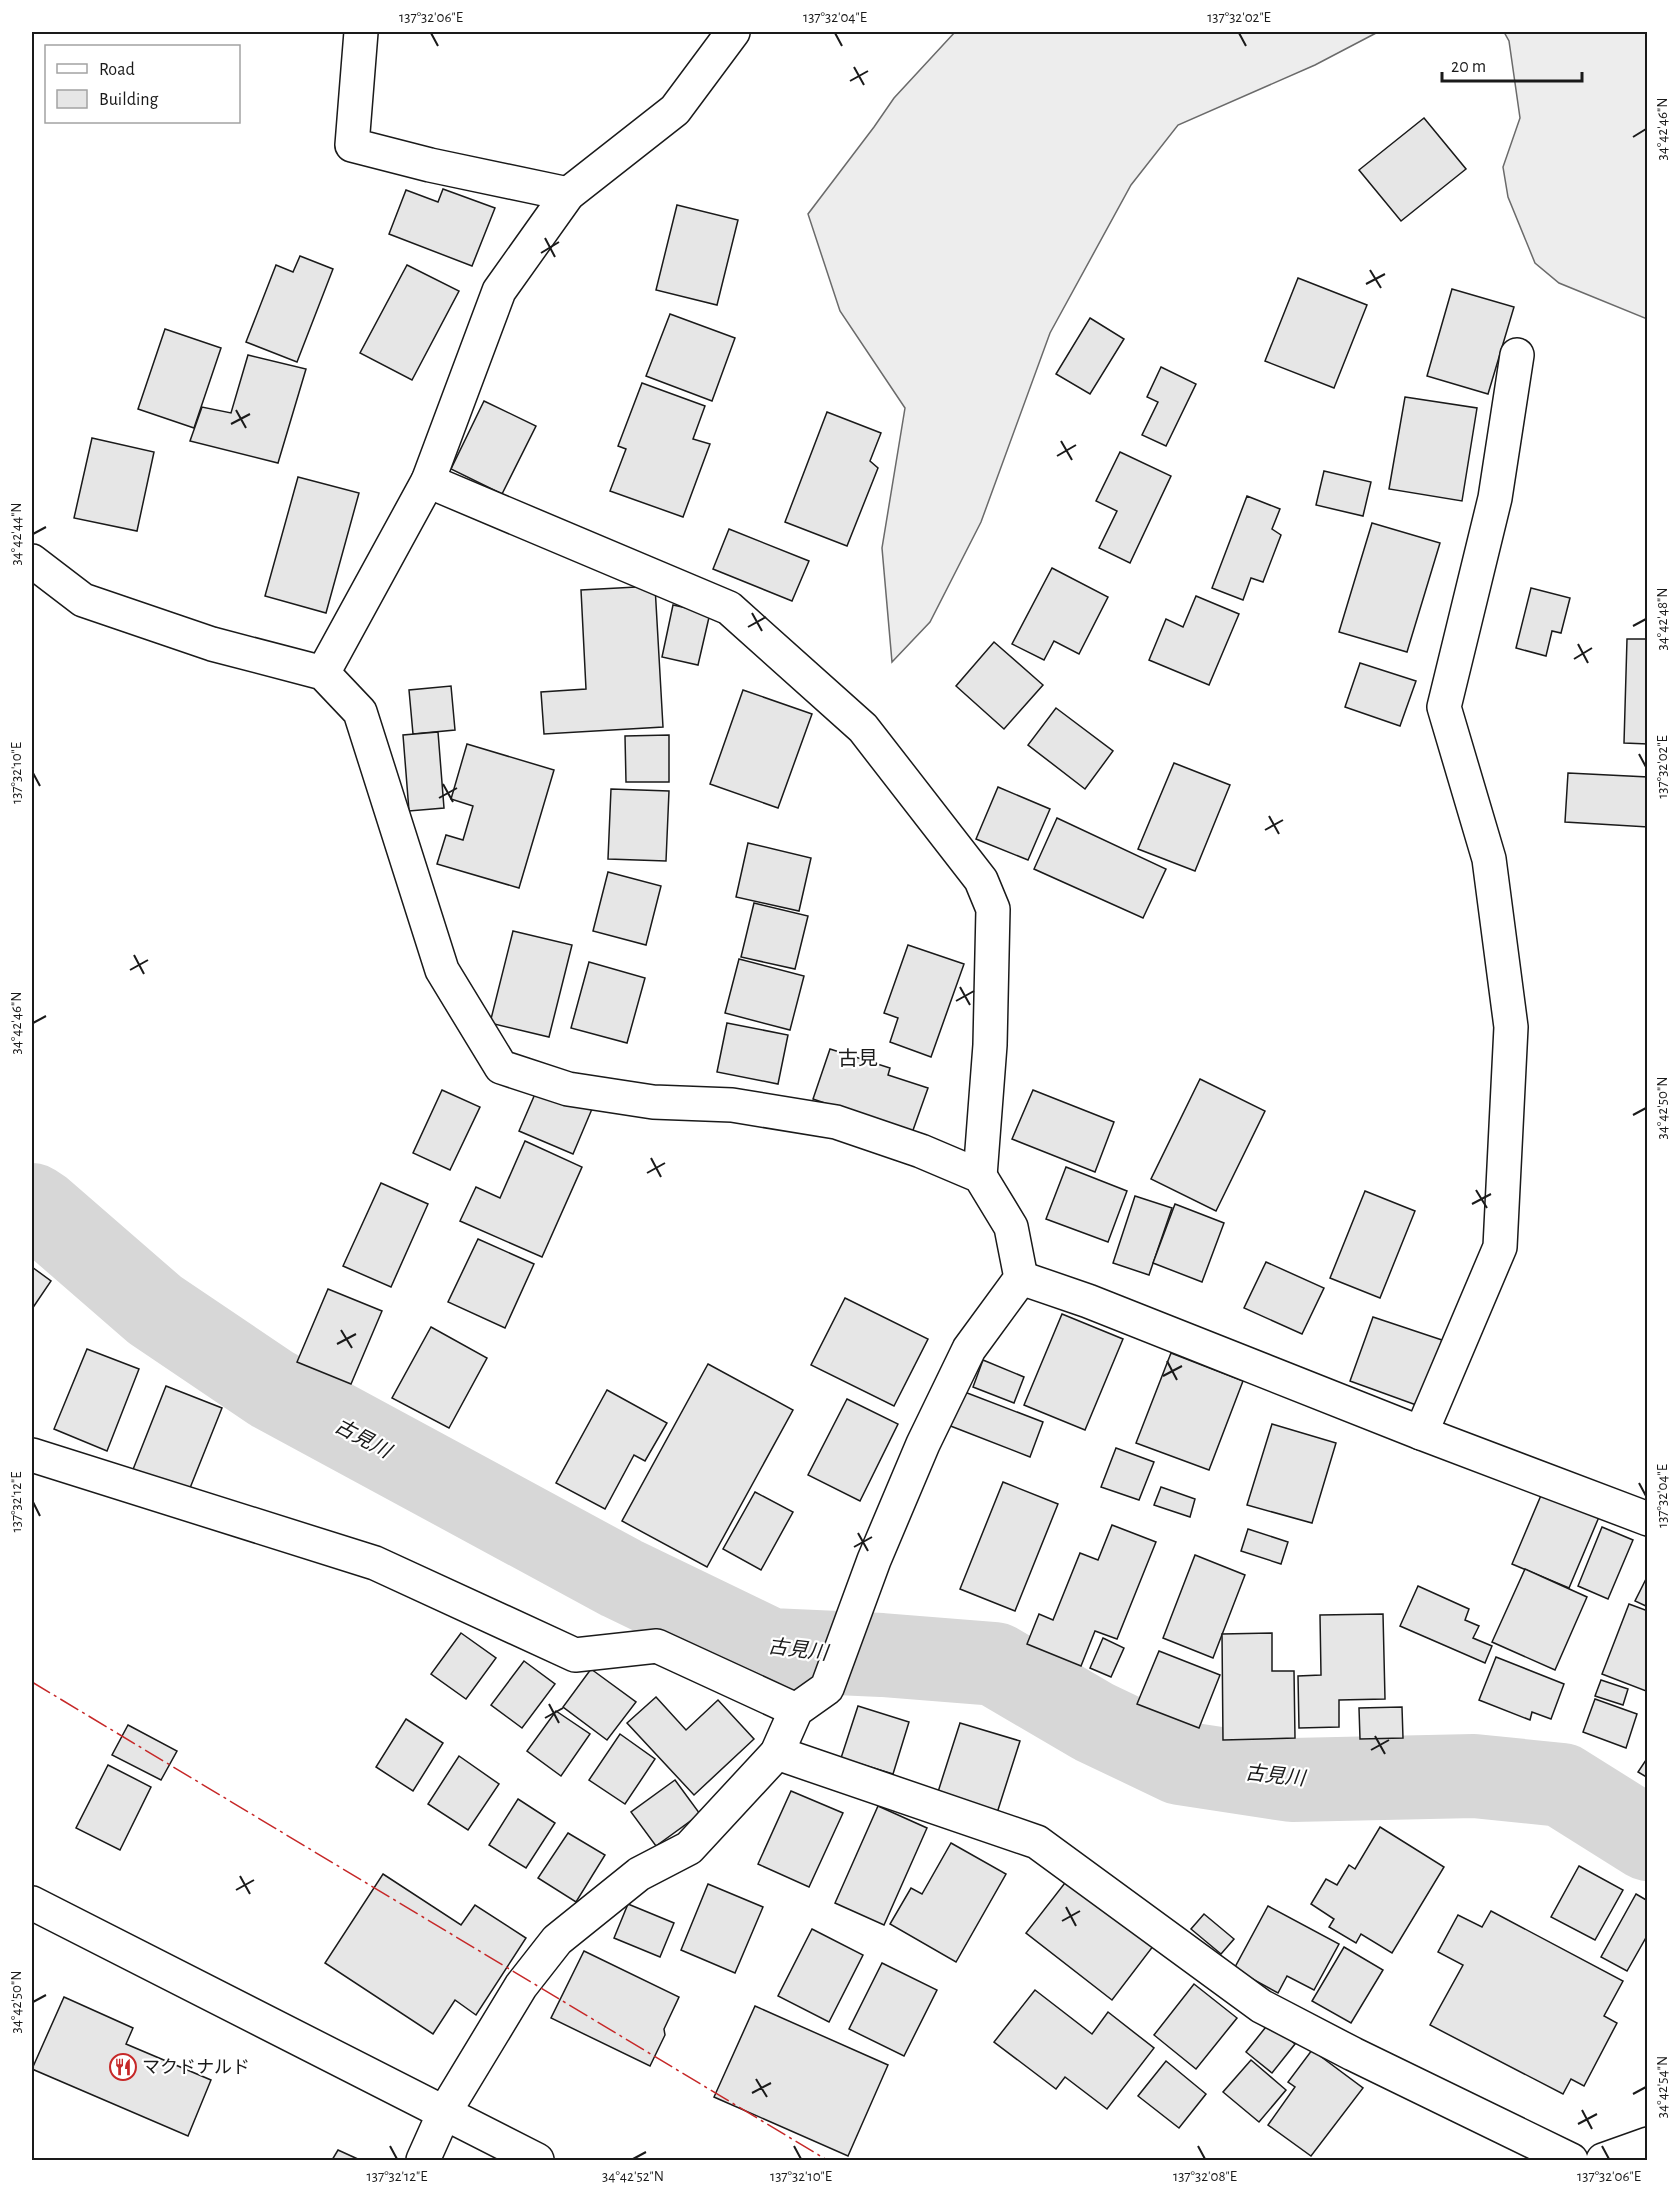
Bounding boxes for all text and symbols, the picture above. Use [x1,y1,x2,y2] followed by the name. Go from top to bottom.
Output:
[399,10,463,25] text: 137°32'06"E
[803,10,867,25] text: 137°32'04"E
[1207,10,1271,25] text: 137°32'02"E
[45,45,240,123] legend
[1442,45,1582,83] scale bar
[1451,58,1486,76] text: 20 m
[99,61,135,79] text: Road
[99,91,159,109] text: Building
[1655,97,1670,161] text: 34°42'46"N
[9,502,24,566] text: 34°42'44"N
[1655,587,1670,651] text: 34°42'48"N
[1655,735,1670,799] text: 137°32'02"E
[9,742,24,804] text: 137°32'10"E
[9,991,24,1055] text: 34°42'46"N
[838,1048,878,1069] district label: 古見
[1655,1077,1670,1139] text: 34°42'50"N
[331,1415,396,1463] water label: 古見川
[1655,1464,1670,1528] text: 137°32'04"E
[9,1472,24,1532] text: 137°32'12"E
[767,1635,831,1664] water label: 古見川
[1244,1762,1308,1789] water label: 古見川
[9,1971,24,2033] text: 34°42'50"N
[108,2052,138,2082] restaurant icon: マクドナルド
[1655,2056,1670,2118] text: 34°42'54"N
[142,2058,250,2077] place label: マクドナルド
[367,2169,427,2184] text: 137°32'12"E
[602,2169,664,2184] text: 34°42'52"N
[770,2169,832,2184] text: 137°32'10"E
[1173,2169,1237,2184] text: 137°32'08"E
[1577,2169,1641,2184] text: 137°32'06"E

